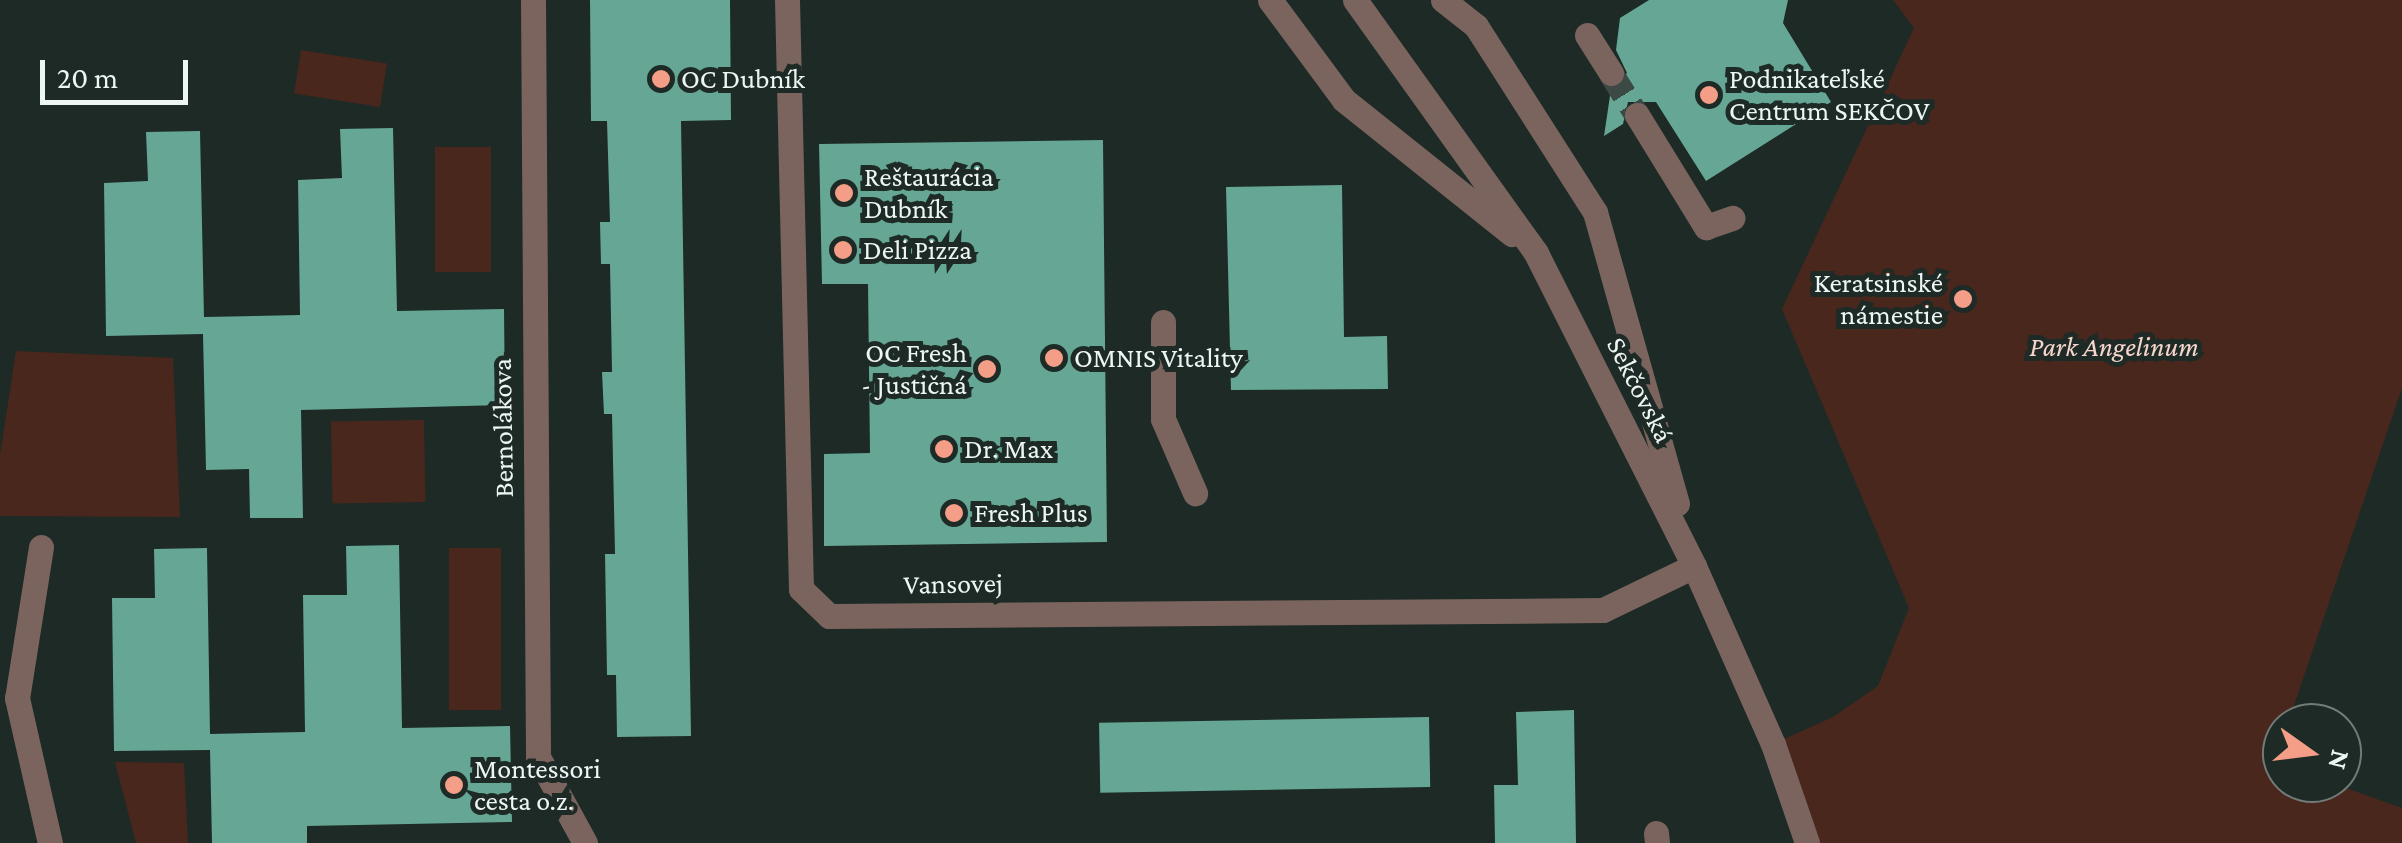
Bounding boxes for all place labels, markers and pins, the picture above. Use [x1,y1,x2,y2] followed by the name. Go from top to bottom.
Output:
[681,62,805,96] place label: OC Dubník
[1729,62,1929,128] place label: Podnikateľské Centrum SEKČOV
[650,68,672,90] marker: OC Dubník
[1698,84,1720,106] marker: Podnikateľské Centrum SEKČOV
[864,160,994,226] place label: Reštaurácia Dubník
[833,182,855,204] marker: Reštaurácia Dubník
[863,233,972,267] place label: Deli Pizza
[832,239,854,261] marker: Deli Pizza
[1814,266,1943,332] place label: Keratsinské námestie
[1952,288,1974,310] marker: Keratsinské námestie
[861,336,967,402] place label: OC Fresh - Justičná
[1074,341,1243,375] place label: OMNIS Vitality
[1043,347,1065,369] marker: OMNIS Vitality
[976,358,998,380] marker: OC Fresh - Justičná
[964,432,1053,466] place label: Dr. Max
[933,438,955,460] marker: Dr. Max
[974,496,1088,530] place label: Fresh Plus
[943,502,965,524] marker: Fresh Plus
[474,752,601,818] place label: Montessori cesta o.z.
[443,774,465,796] marker: Montessori cesta o.z.

